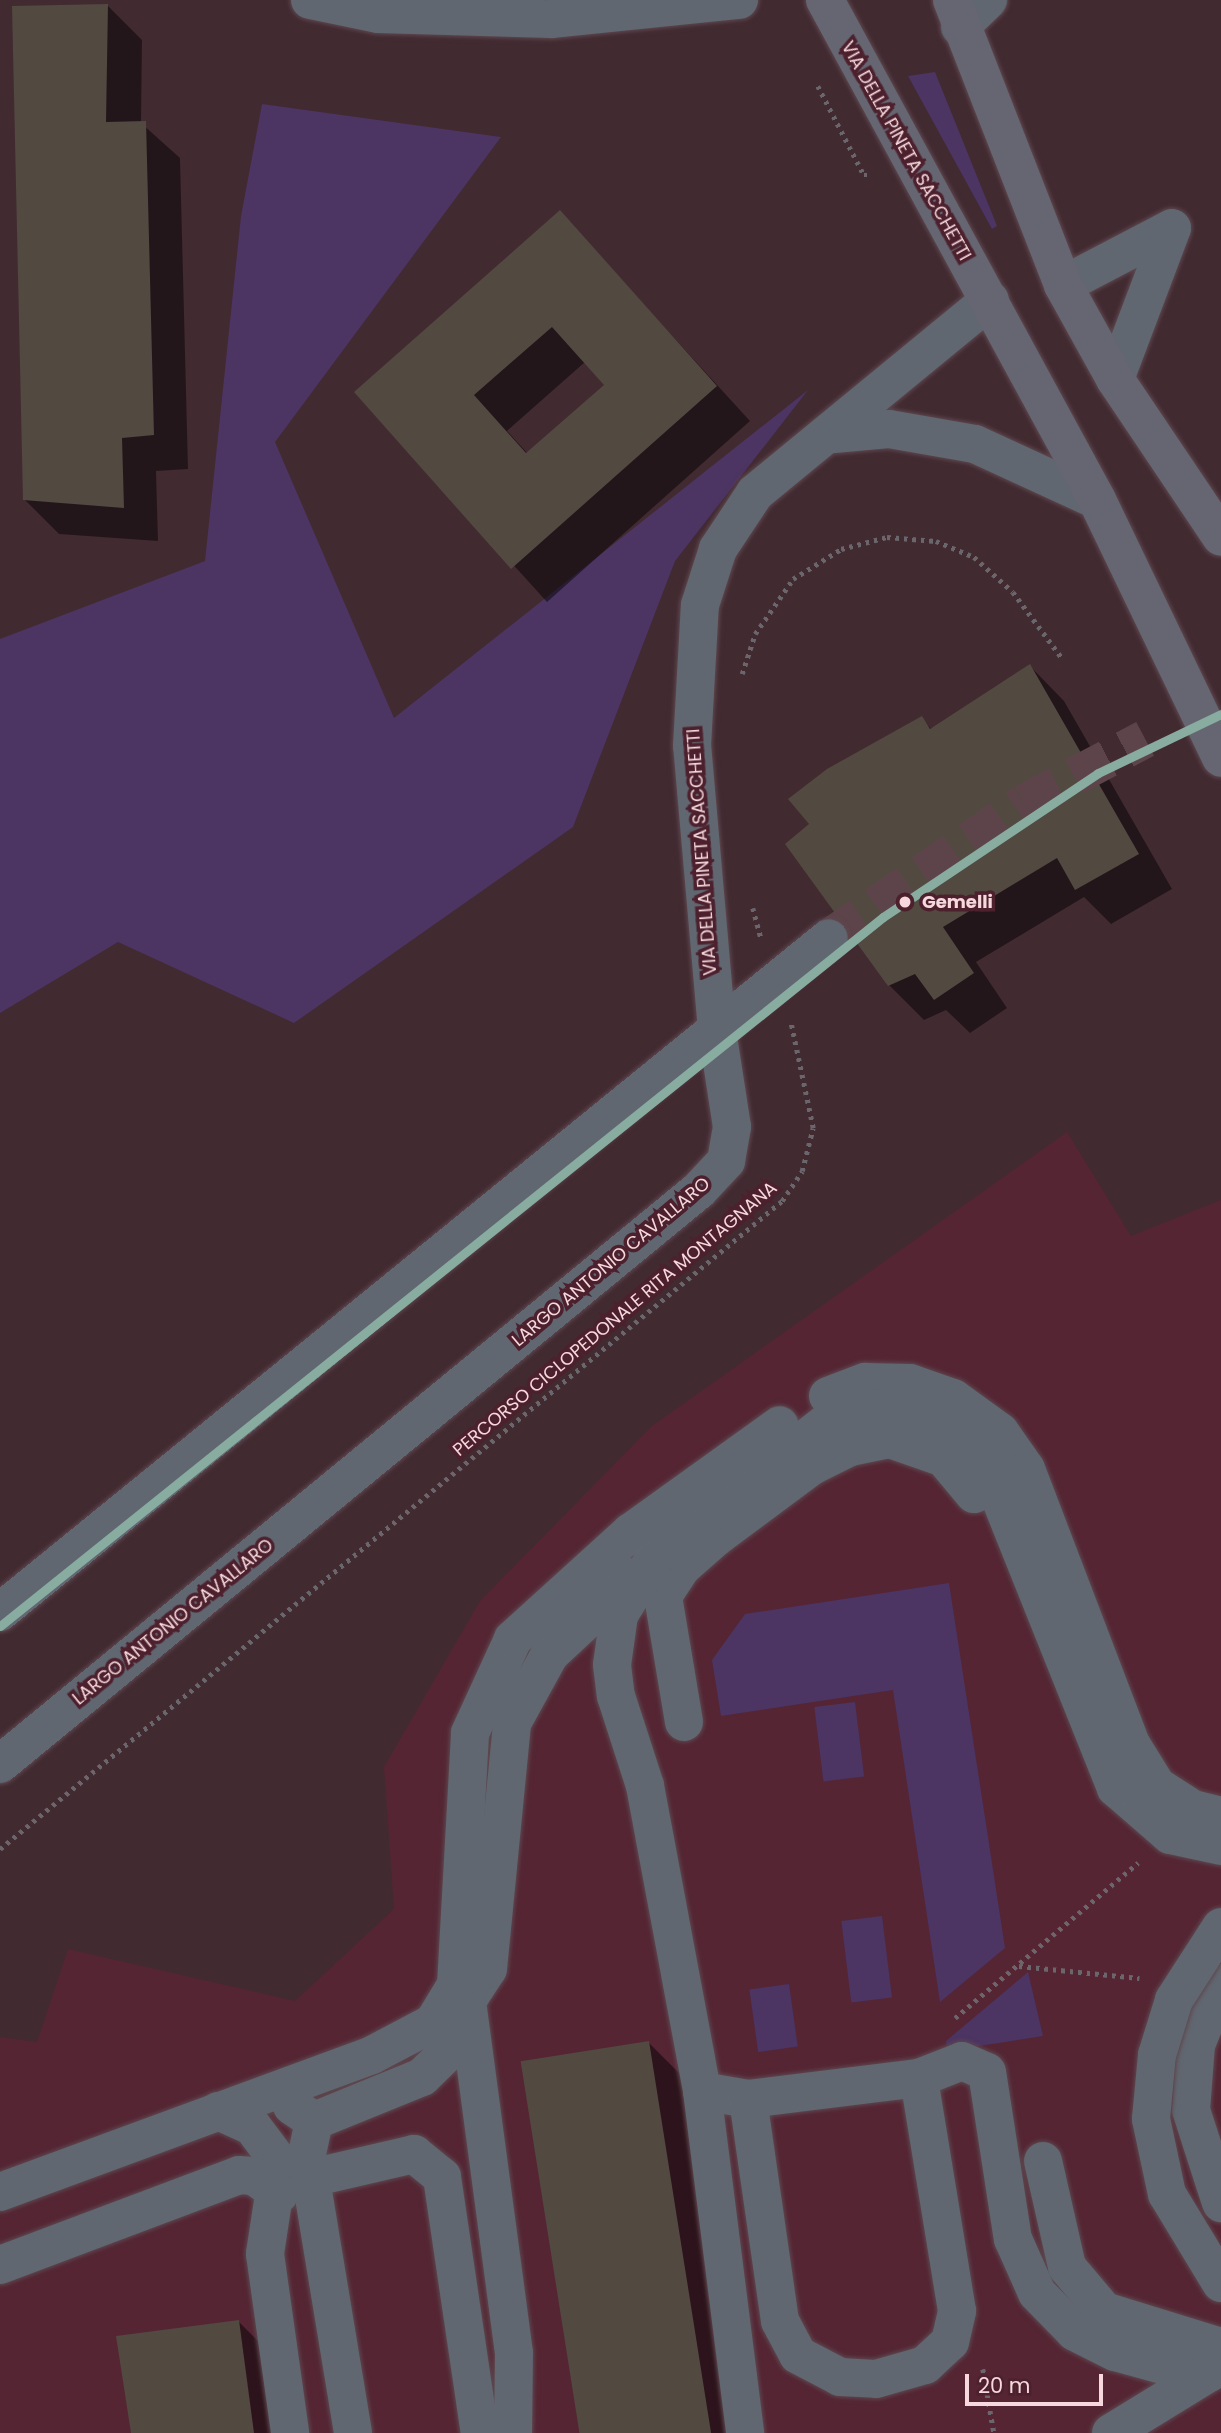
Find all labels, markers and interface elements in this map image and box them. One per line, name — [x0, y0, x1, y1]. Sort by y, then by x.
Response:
street label: VIA DELLA PINETA SACCHETTI — [837, 38, 975, 264]
street label: VIA DELLA PINETA SACCHETTI — [683, 728, 721, 976]
marker: Gemelli — [894, 891, 916, 913]
place label: Gemelli — [922, 891, 993, 913]
street label: LARGO ANTONIO CAVALLARO — [508, 1173, 714, 1351]
street label: PERCORSO CICLOPEDONALE RITA MONTAGNANA — [449, 1177, 781, 1461]
street label: LARGO ANTONIO CAVALLARO — [68, 1534, 278, 1710]
scale bar — [969, 2360, 1107, 2404]
text: 20 m — [978, 2371, 1031, 2400]

